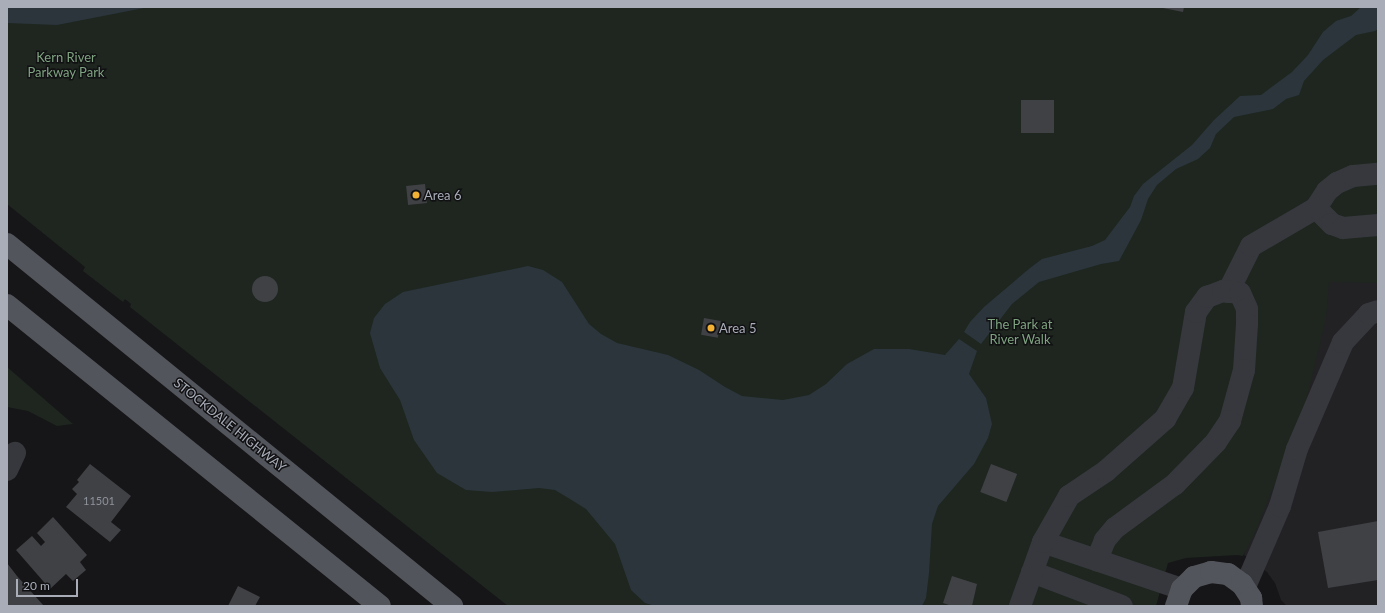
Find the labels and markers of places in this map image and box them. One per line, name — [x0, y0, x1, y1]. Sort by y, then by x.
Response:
place label: Area 6 — [424, 187, 461, 203]
marker: Area 6 — [411, 190, 421, 200]
place label: Area 5 — [719, 320, 756, 336]
marker: Area 5 — [706, 323, 716, 333]

